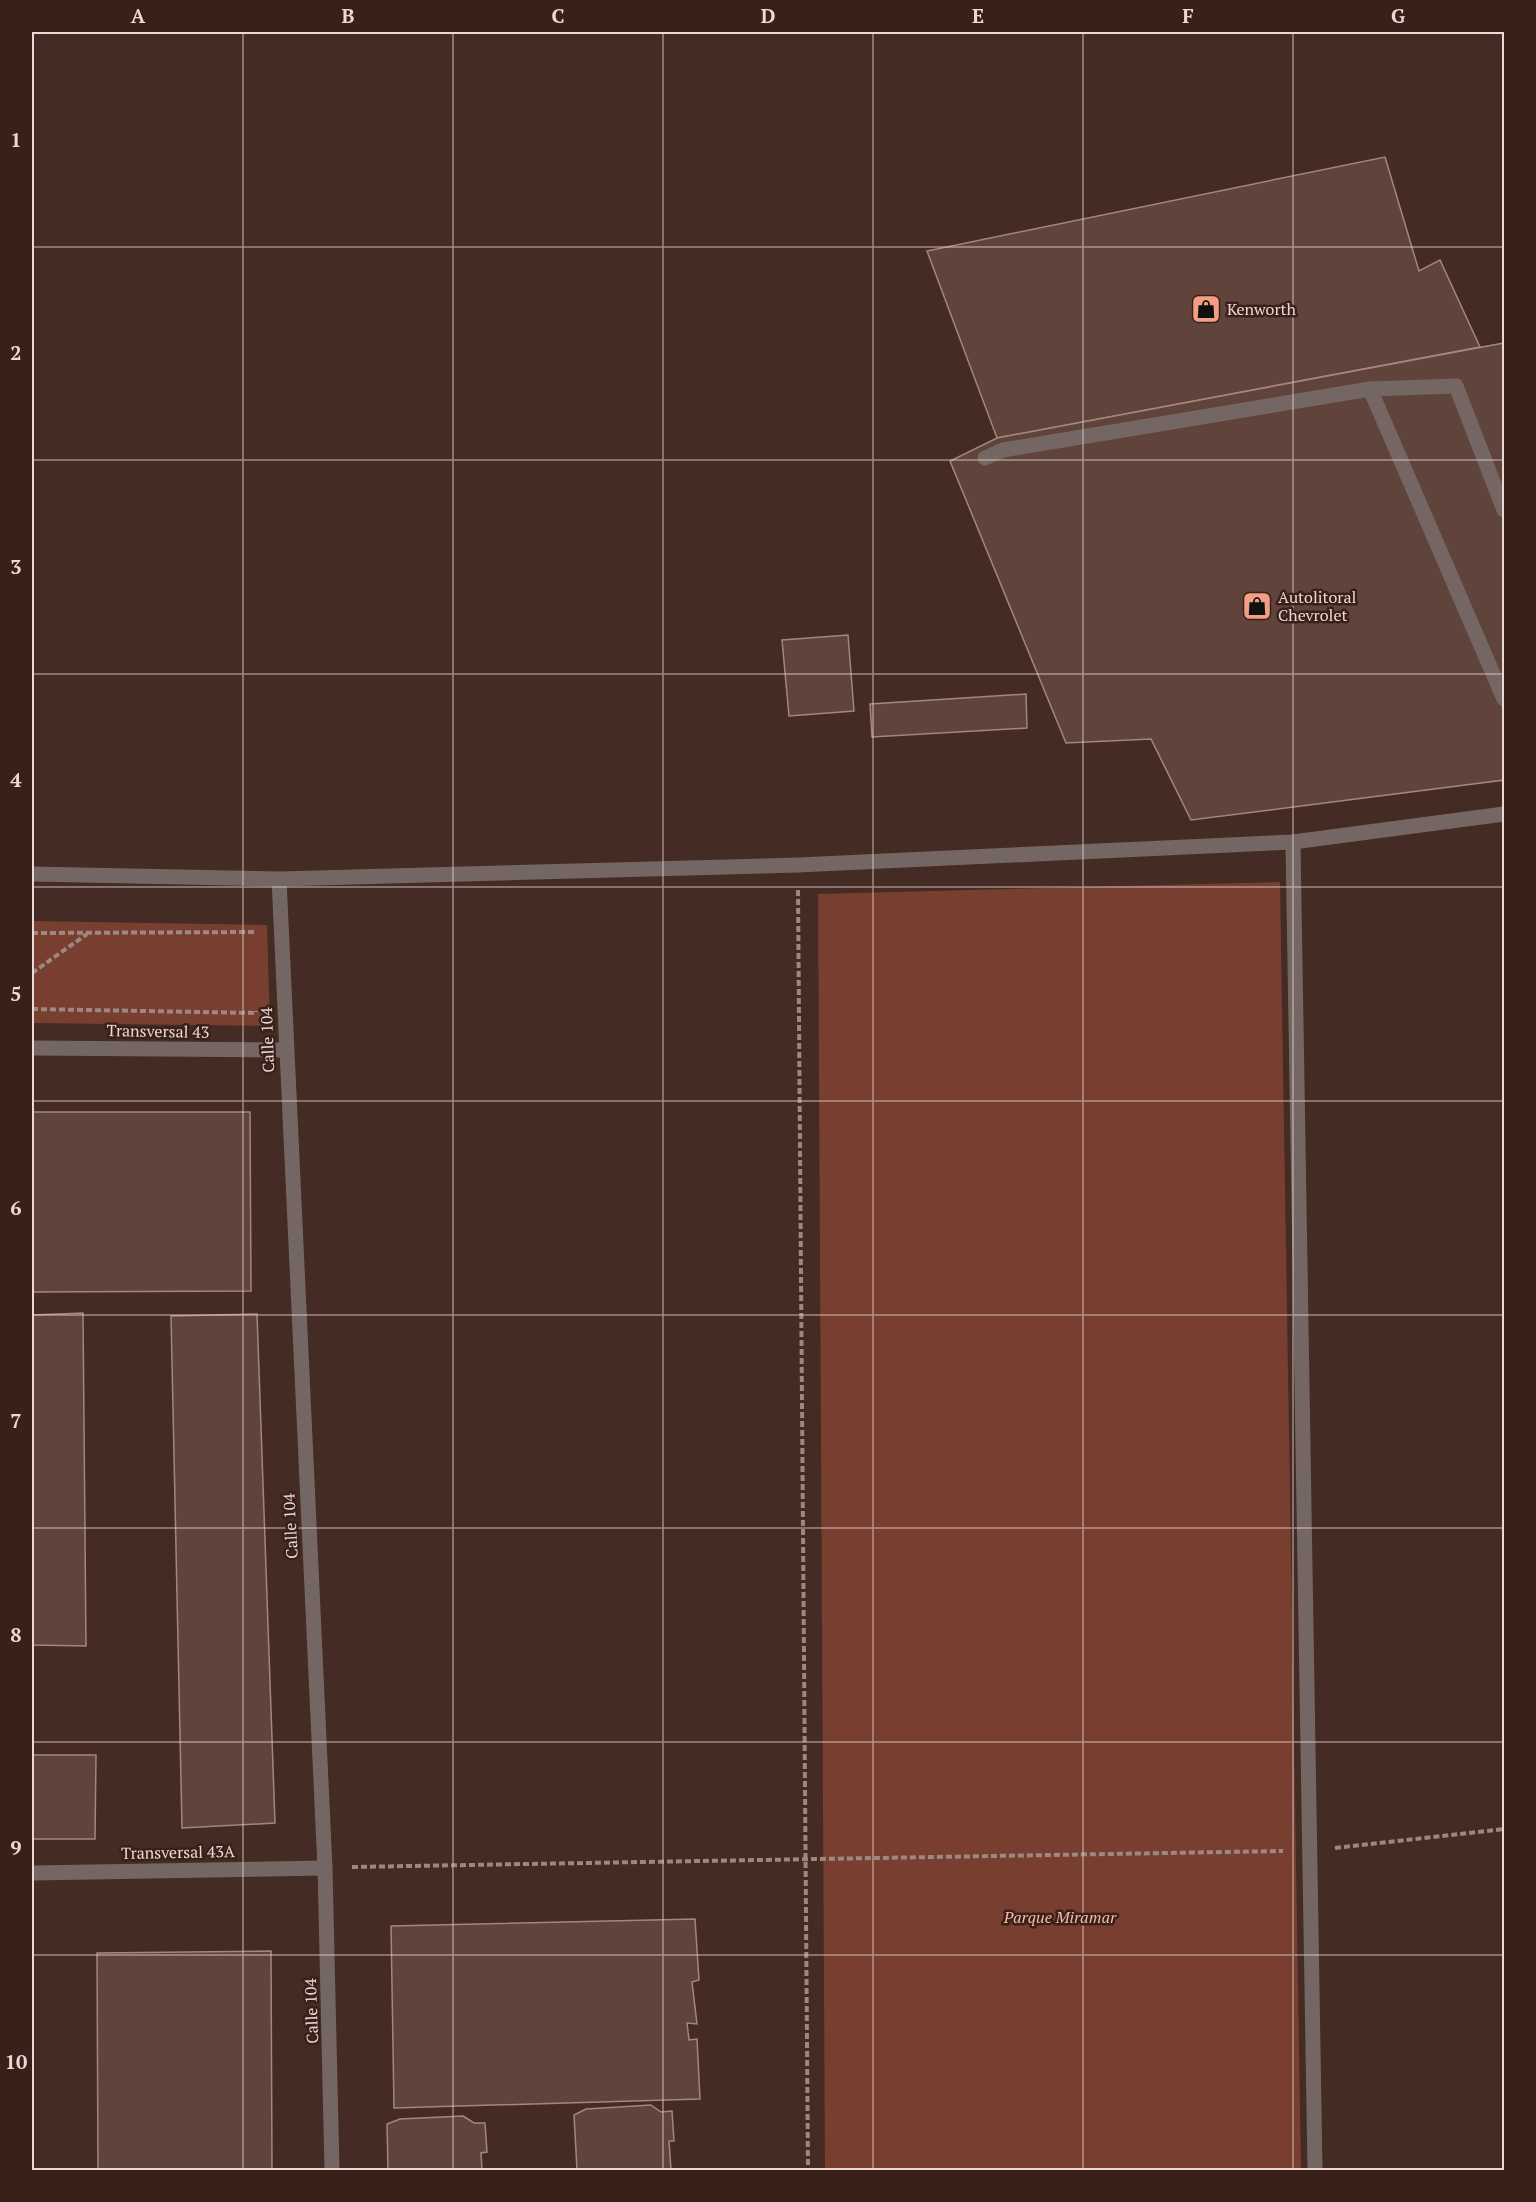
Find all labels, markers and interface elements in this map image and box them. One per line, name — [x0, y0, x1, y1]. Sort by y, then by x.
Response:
text: A — [131, 2, 146, 29]
text: B — [342, 2, 355, 29]
text: C — [551, 2, 565, 29]
text: D — [761, 2, 775, 29]
text: E — [972, 2, 984, 29]
text: F — [1182, 2, 1194, 29]
text: G — [1391, 2, 1405, 29]
text: 1 — [10, 126, 22, 153]
shop icon: Kenworth — [1190, 293, 1222, 325]
place label: Kenworth — [1227, 298, 1297, 320]
text: 2 — [10, 339, 22, 366]
text: 3 — [10, 553, 22, 580]
place label: Autolitoral Chevrolet — [1278, 586, 1357, 626]
shop icon: Autolitoral Chevrolet — [1241, 590, 1273, 622]
text: 4 — [10, 766, 22, 793]
text: 5 — [10, 980, 22, 1007]
street label: Calle 104 — [255, 1006, 279, 1073]
street label: Transversal 43 — [106, 1019, 210, 1043]
text: 6 — [10, 1194, 22, 1221]
text: 7 — [10, 1407, 22, 1434]
street label: Calle 104 — [277, 1492, 303, 1559]
text: 8 — [10, 1621, 22, 1648]
text: 9 — [10, 1834, 22, 1861]
street label: Transversal 43A — [121, 1840, 235, 1864]
park label: Parque Miramar — [1003, 1906, 1117, 1928]
street label: Calle 104 — [299, 1977, 323, 2044]
text: 10 — [5, 2048, 27, 2075]

